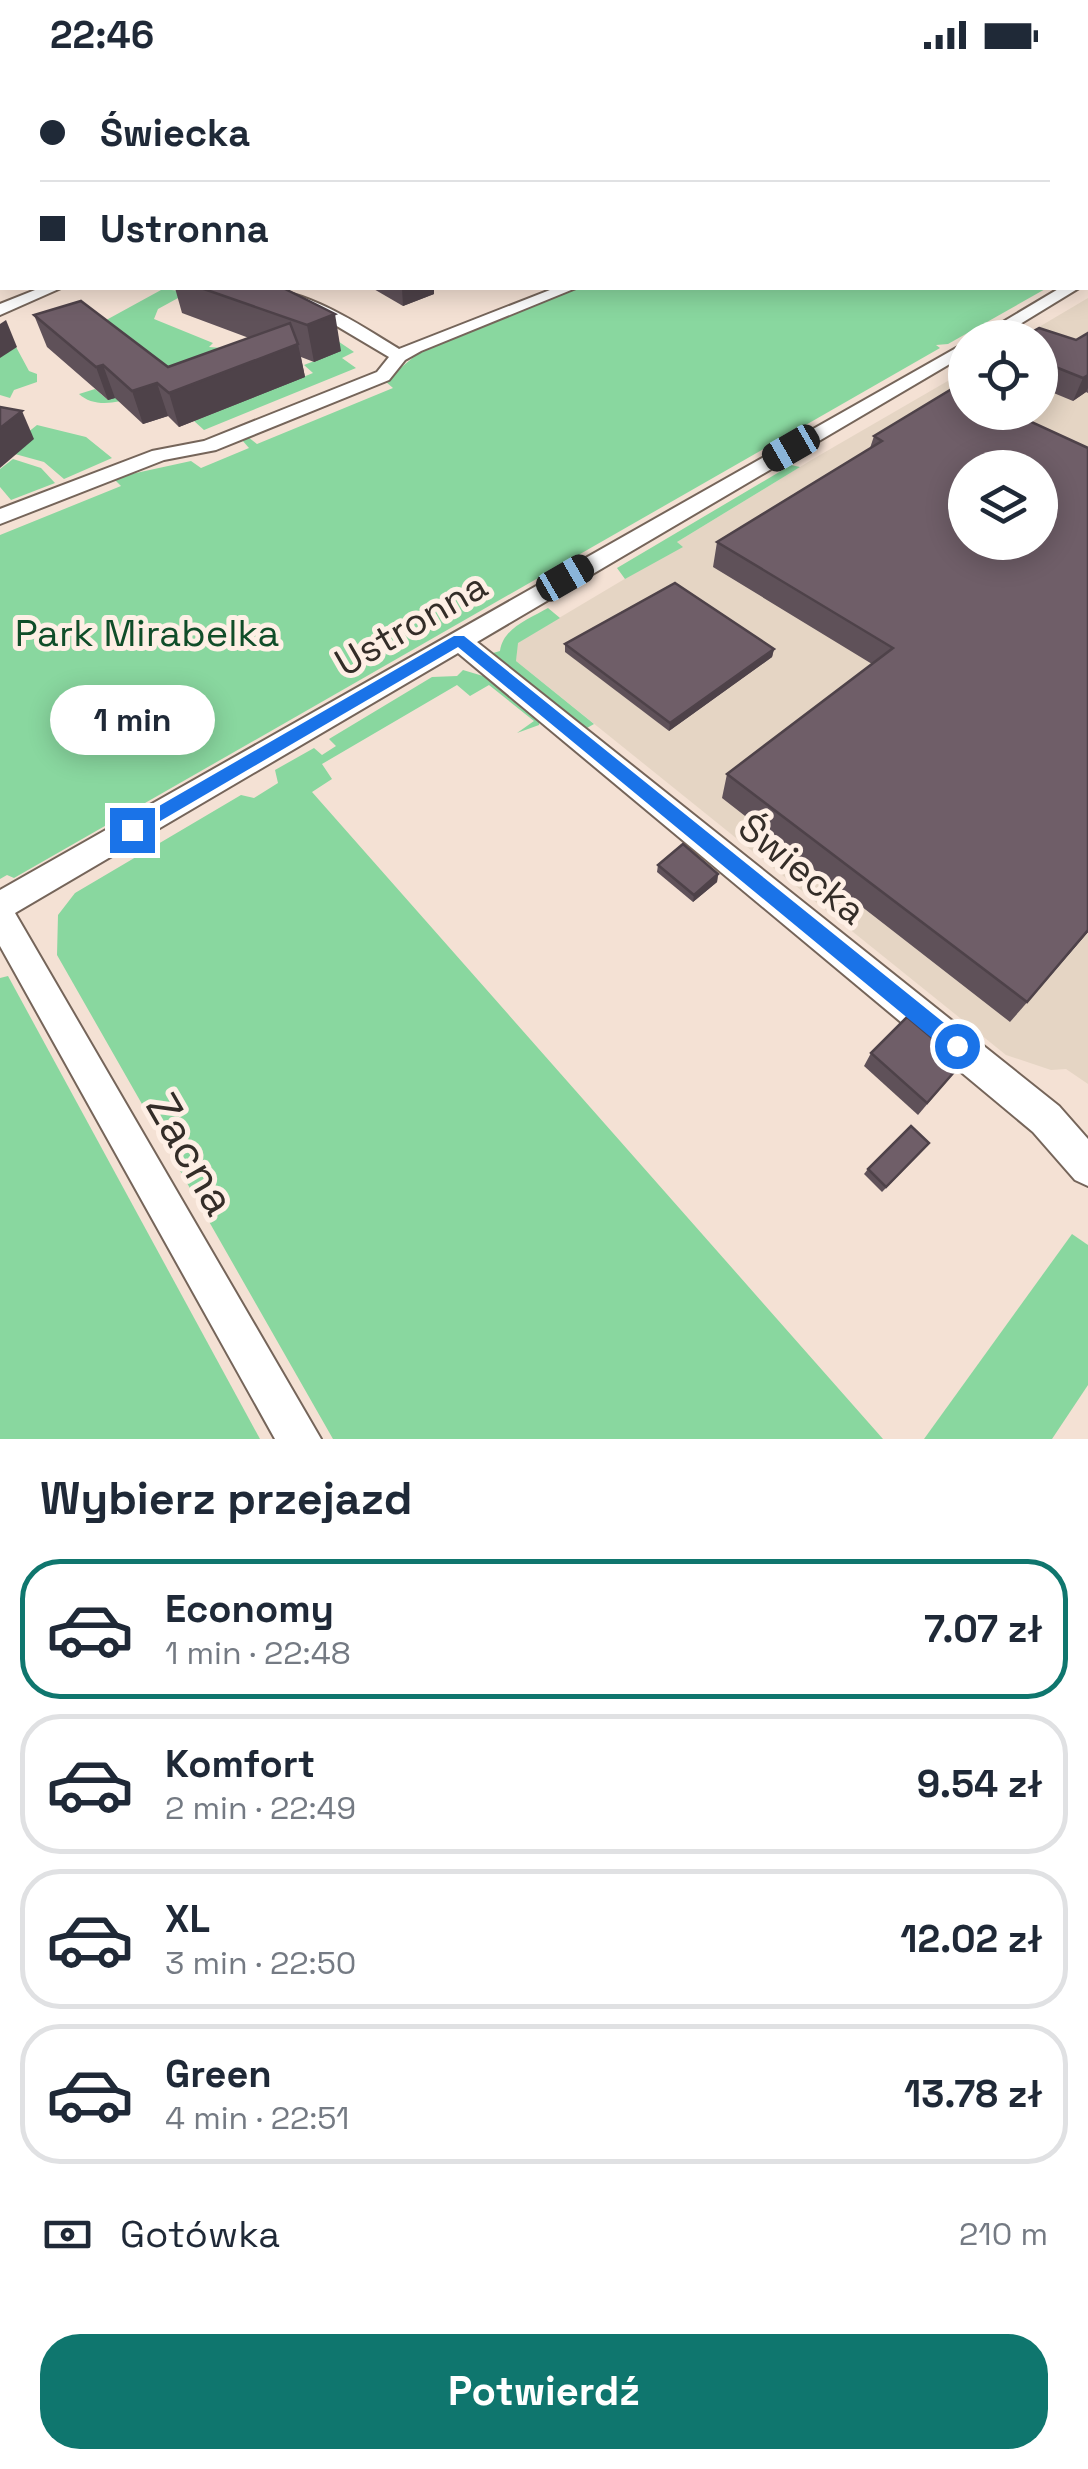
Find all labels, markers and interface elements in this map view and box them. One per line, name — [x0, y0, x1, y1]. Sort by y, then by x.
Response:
text: 22:46 — [50, 11, 154, 59]
text: Świecka — [100, 109, 250, 157]
text: Ustronna — [100, 205, 269, 253]
map controls — [948, 320, 1058, 560]
button: locate — [948, 320, 1058, 430]
car — [758, 420, 824, 476]
button: layers — [948, 450, 1058, 560]
car — [532, 550, 598, 606]
street label: Ustronna — [326, 561, 496, 687]
park label: Park Mirabelka — [15, 609, 279, 657]
callout: 1 min — [49, 685, 214, 755]
text: 1 min — [93, 700, 172, 740]
street label: Świecka — [729, 803, 875, 935]
route end — [110, 808, 155, 853]
route start — [935, 1024, 980, 1069]
street label: Zacna — [133, 1083, 249, 1225]
text: Wybierz przejazd — [40, 1470, 413, 1527]
icon: car — [45, 1584, 135, 1674]
text: Economy — [165, 1585, 334, 1633]
text: 7.07 zł — [924, 1605, 1043, 1653]
text: 1 min · 22:48 — [165, 1633, 351, 1673]
icon: car — [45, 1739, 135, 1829]
text: Komfort — [165, 1740, 315, 1788]
text: 9.54 zł — [917, 1760, 1043, 1808]
text: 2 min · 22:49 — [165, 1788, 356, 1828]
icon: car — [45, 1894, 135, 1984]
text: XL — [165, 1895, 210, 1943]
text: 12.02 zł — [900, 1915, 1043, 1963]
text: 3 min · 22:50 — [165, 1943, 356, 1983]
icon: car — [45, 2049, 135, 2139]
text: Green — [165, 2050, 272, 2098]
text: 13.78 zł — [904, 2070, 1043, 2118]
text: 4 min · 22:51 — [165, 2098, 349, 2138]
icon: cash — [40, 2207, 95, 2262]
text: Gotówka — [120, 2210, 280, 2258]
text: 210 m — [959, 2214, 1048, 2254]
button: Potwierdź — [40, 2334, 1048, 2449]

